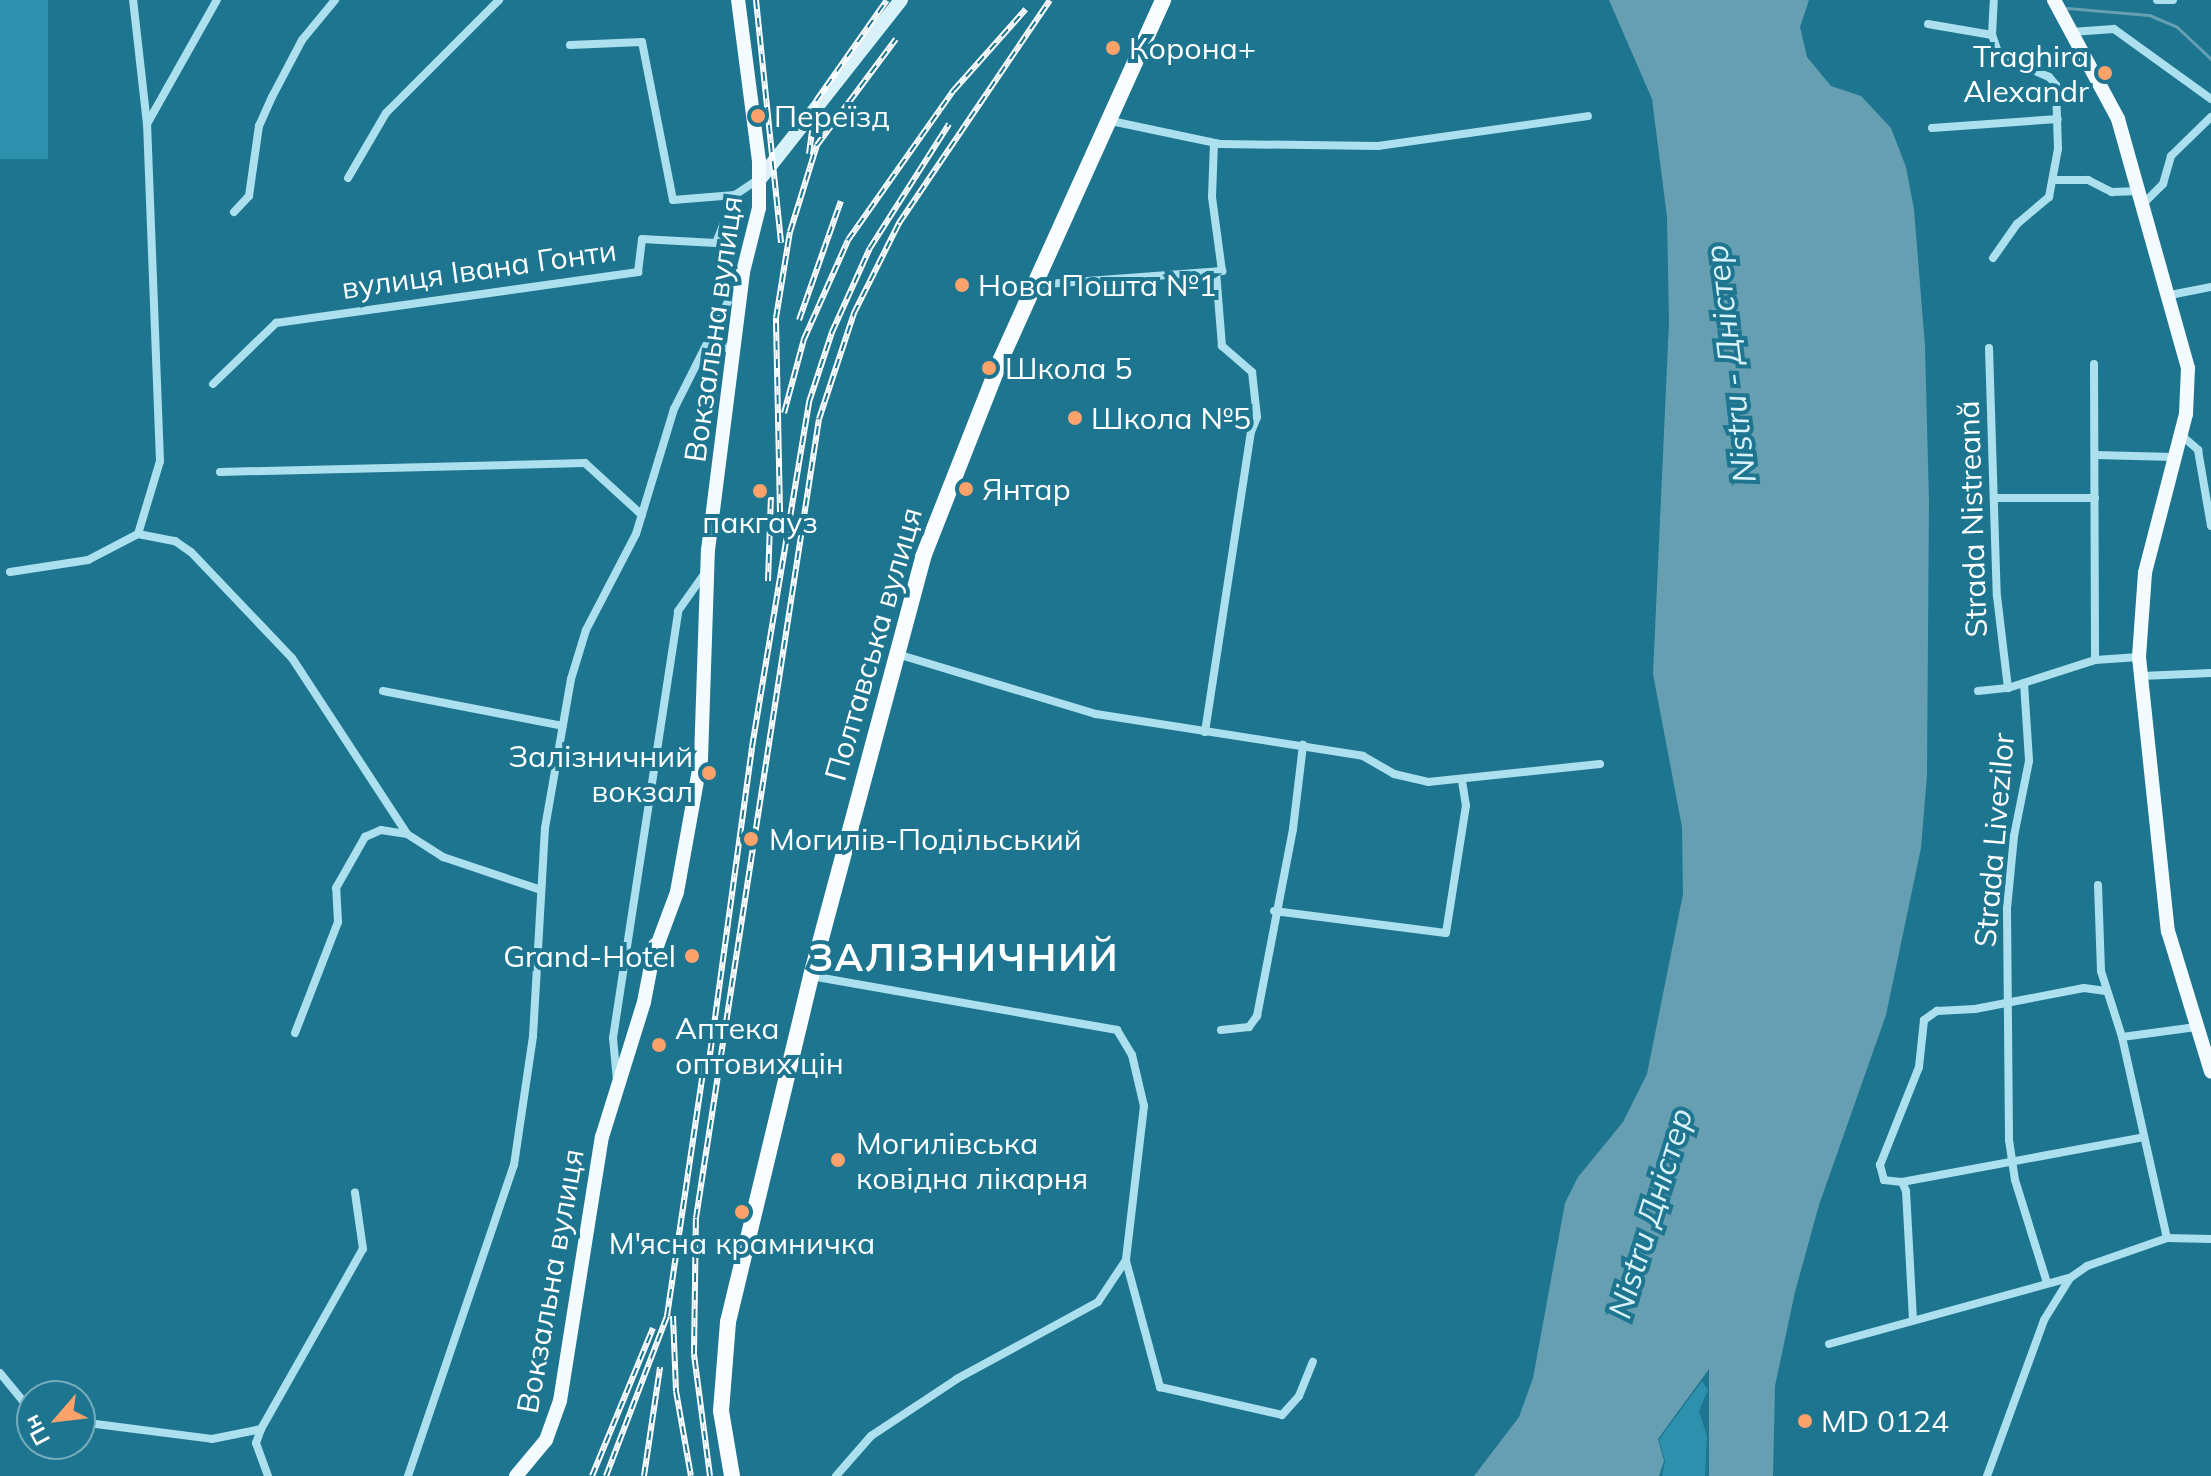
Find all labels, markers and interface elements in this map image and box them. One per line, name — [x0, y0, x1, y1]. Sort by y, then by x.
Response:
place label: Корона+ — [1129, 30, 1256, 66]
place label: Traghira Alexandr — [1963, 38, 2089, 108]
marker: Корона+ — [1104, 39, 1122, 57]
marker: Traghira Alexandr — [2096, 64, 2114, 82]
place label: Переїзд — [774, 98, 890, 134]
marker: Переїзд — [749, 107, 767, 125]
street label: Вокзальна вулиця — [677, 194, 749, 464]
street label: вулиця Івана Гонти — [339, 232, 619, 306]
water label: Nistru - Дністер — [1696, 243, 1764, 485]
place label: Нова Пошта №1 — [978, 267, 1217, 303]
marker: Нова Пошта №1 — [953, 276, 971, 294]
place label: Школа 5 — [1005, 350, 1132, 386]
marker: Школа 5 — [980, 359, 998, 377]
place label: Школа №5 — [1091, 400, 1251, 436]
street label: Strada Nistreană — [1950, 400, 1994, 638]
marker: Школа №5 — [1066, 409, 1084, 427]
place label: Янтар — [982, 471, 1071, 507]
marker: Янтар — [957, 480, 975, 498]
marker: пакгауз — [751, 482, 769, 500]
street label: Полтавська вулиця — [817, 503, 929, 785]
place label: пакгауз — [702, 504, 818, 540]
street label: Strada Livezilor — [1967, 731, 2021, 949]
place label: Залізничний вокзал — [509, 738, 693, 808]
marker: Залізничний вокзал — [700, 764, 718, 782]
place label: Могилів-Подільський — [769, 821, 1082, 857]
marker: Могилів-Подільський — [740, 828, 762, 850]
district label: ЗАЛІЗНИЧНИЙ — [808, 935, 1120, 981]
place label: Grand-Hotel — [503, 938, 676, 974]
marker: Grand-Hotel — [683, 947, 701, 965]
place label: Аптека оптових цін — [675, 1010, 844, 1080]
marker: Аптека оптових цін — [650, 1036, 668, 1054]
water label: Nistru Дністер — [1600, 1103, 1700, 1323]
place label: Могилівська ковідна лікарня — [856, 1125, 1088, 1196]
street label: Вокзальна вулиця — [509, 1146, 591, 1416]
marker: Могилівська ковідна лікарня — [827, 1149, 849, 1171]
marker: М'ясна крамничка — [733, 1203, 751, 1221]
place label: М'ясна крамничка — [609, 1225, 875, 1261]
north arrow — [16, 1380, 96, 1460]
place label: MD 0124 — [1821, 1403, 1949, 1439]
text: Пн — [17, 1410, 56, 1450]
marker: MD 0124 — [1796, 1412, 1814, 1430]

